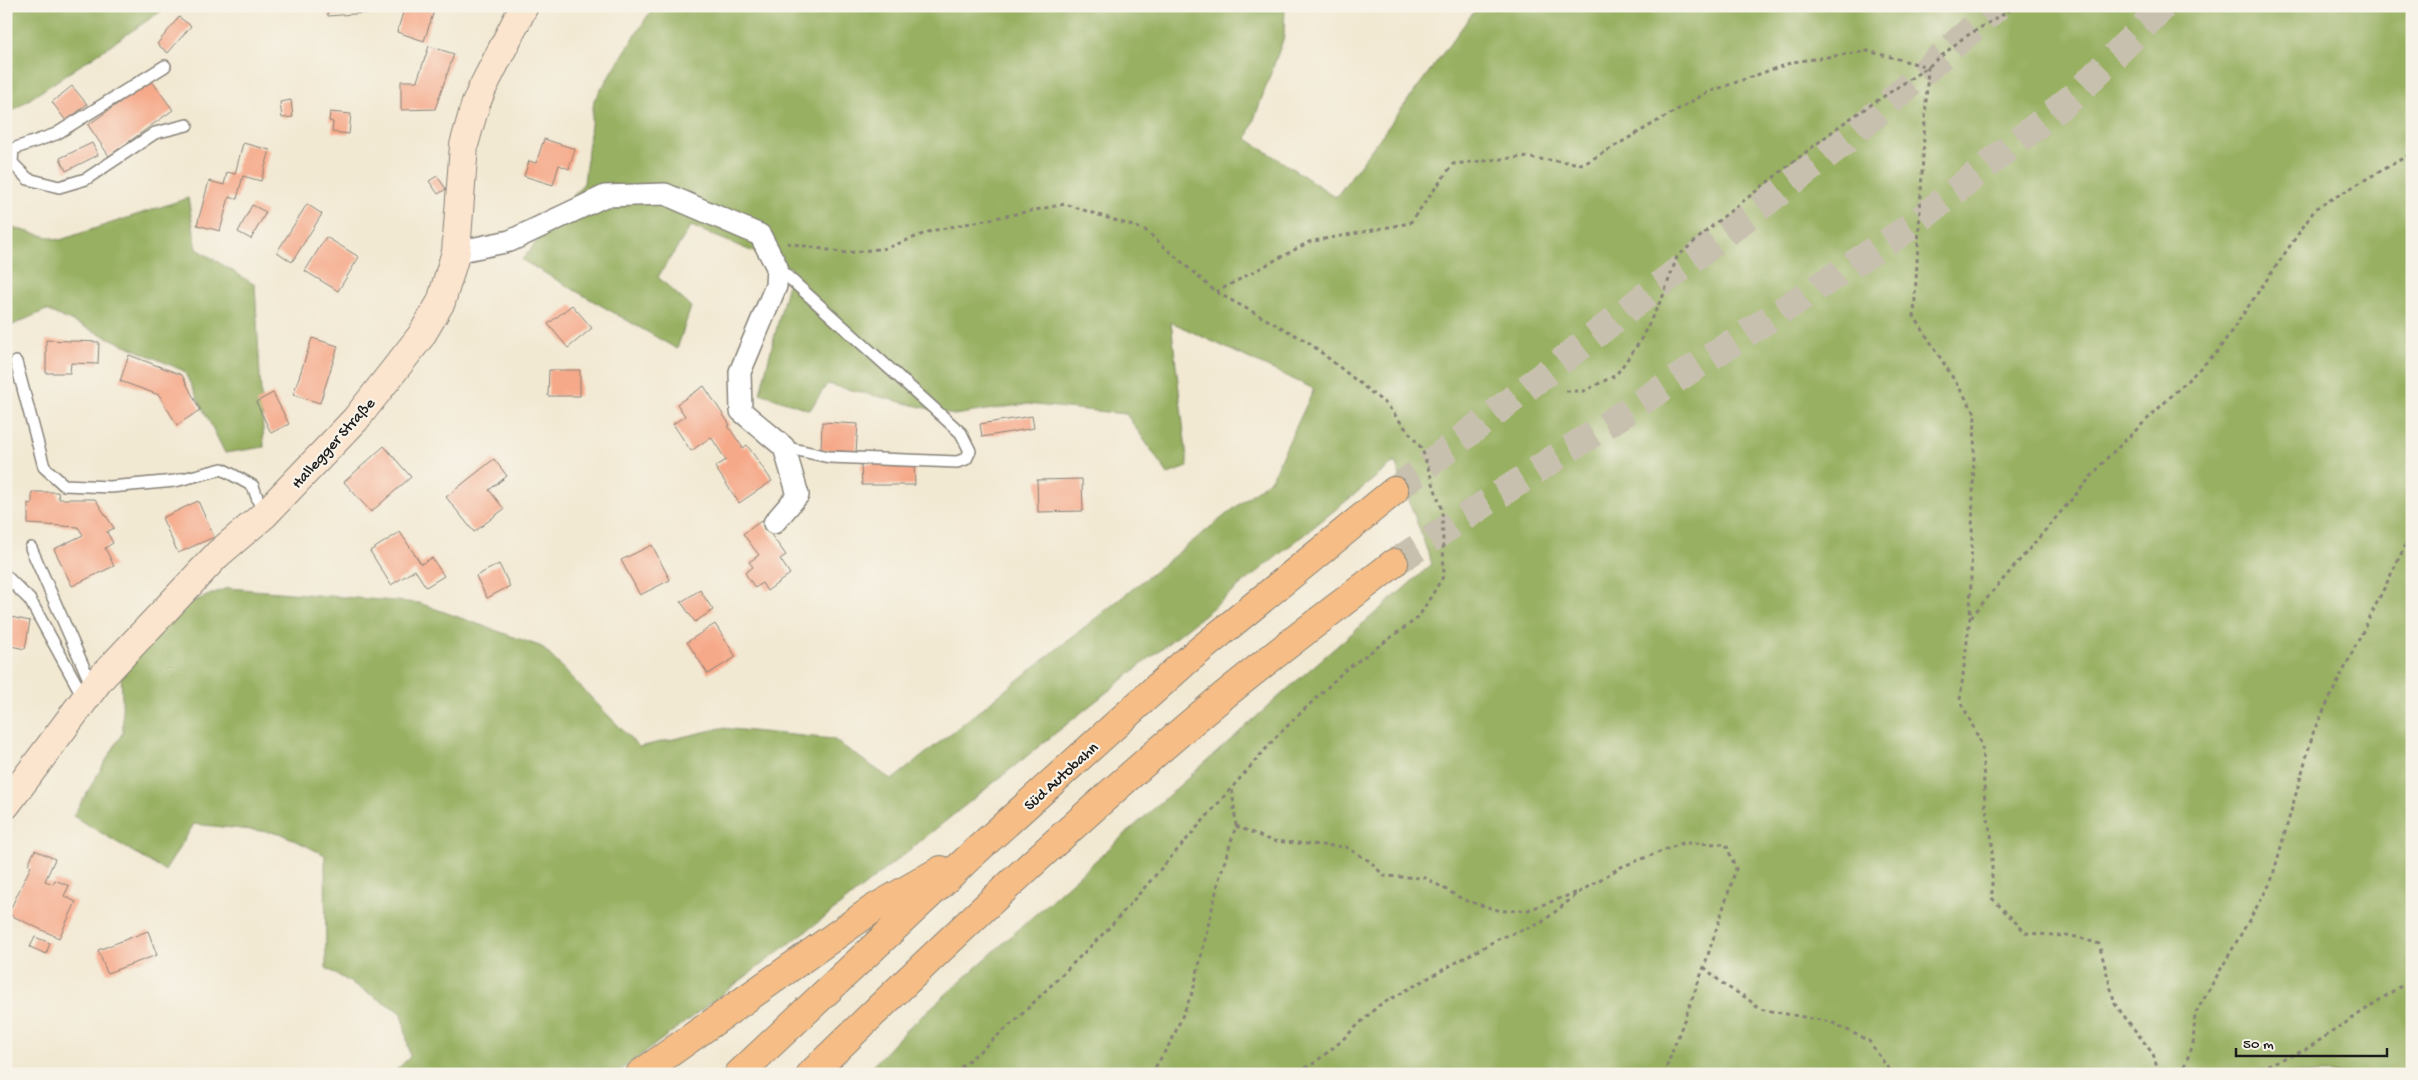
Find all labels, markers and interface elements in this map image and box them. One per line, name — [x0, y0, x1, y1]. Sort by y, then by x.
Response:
street label: Hallegger Straße — [289, 394, 381, 494]
street label: Süd Autobahn — [1021, 739, 1104, 816]
scale bar — [2236, 1025, 2387, 1057]
text: 50 m — [2243, 1036, 2274, 1054]

